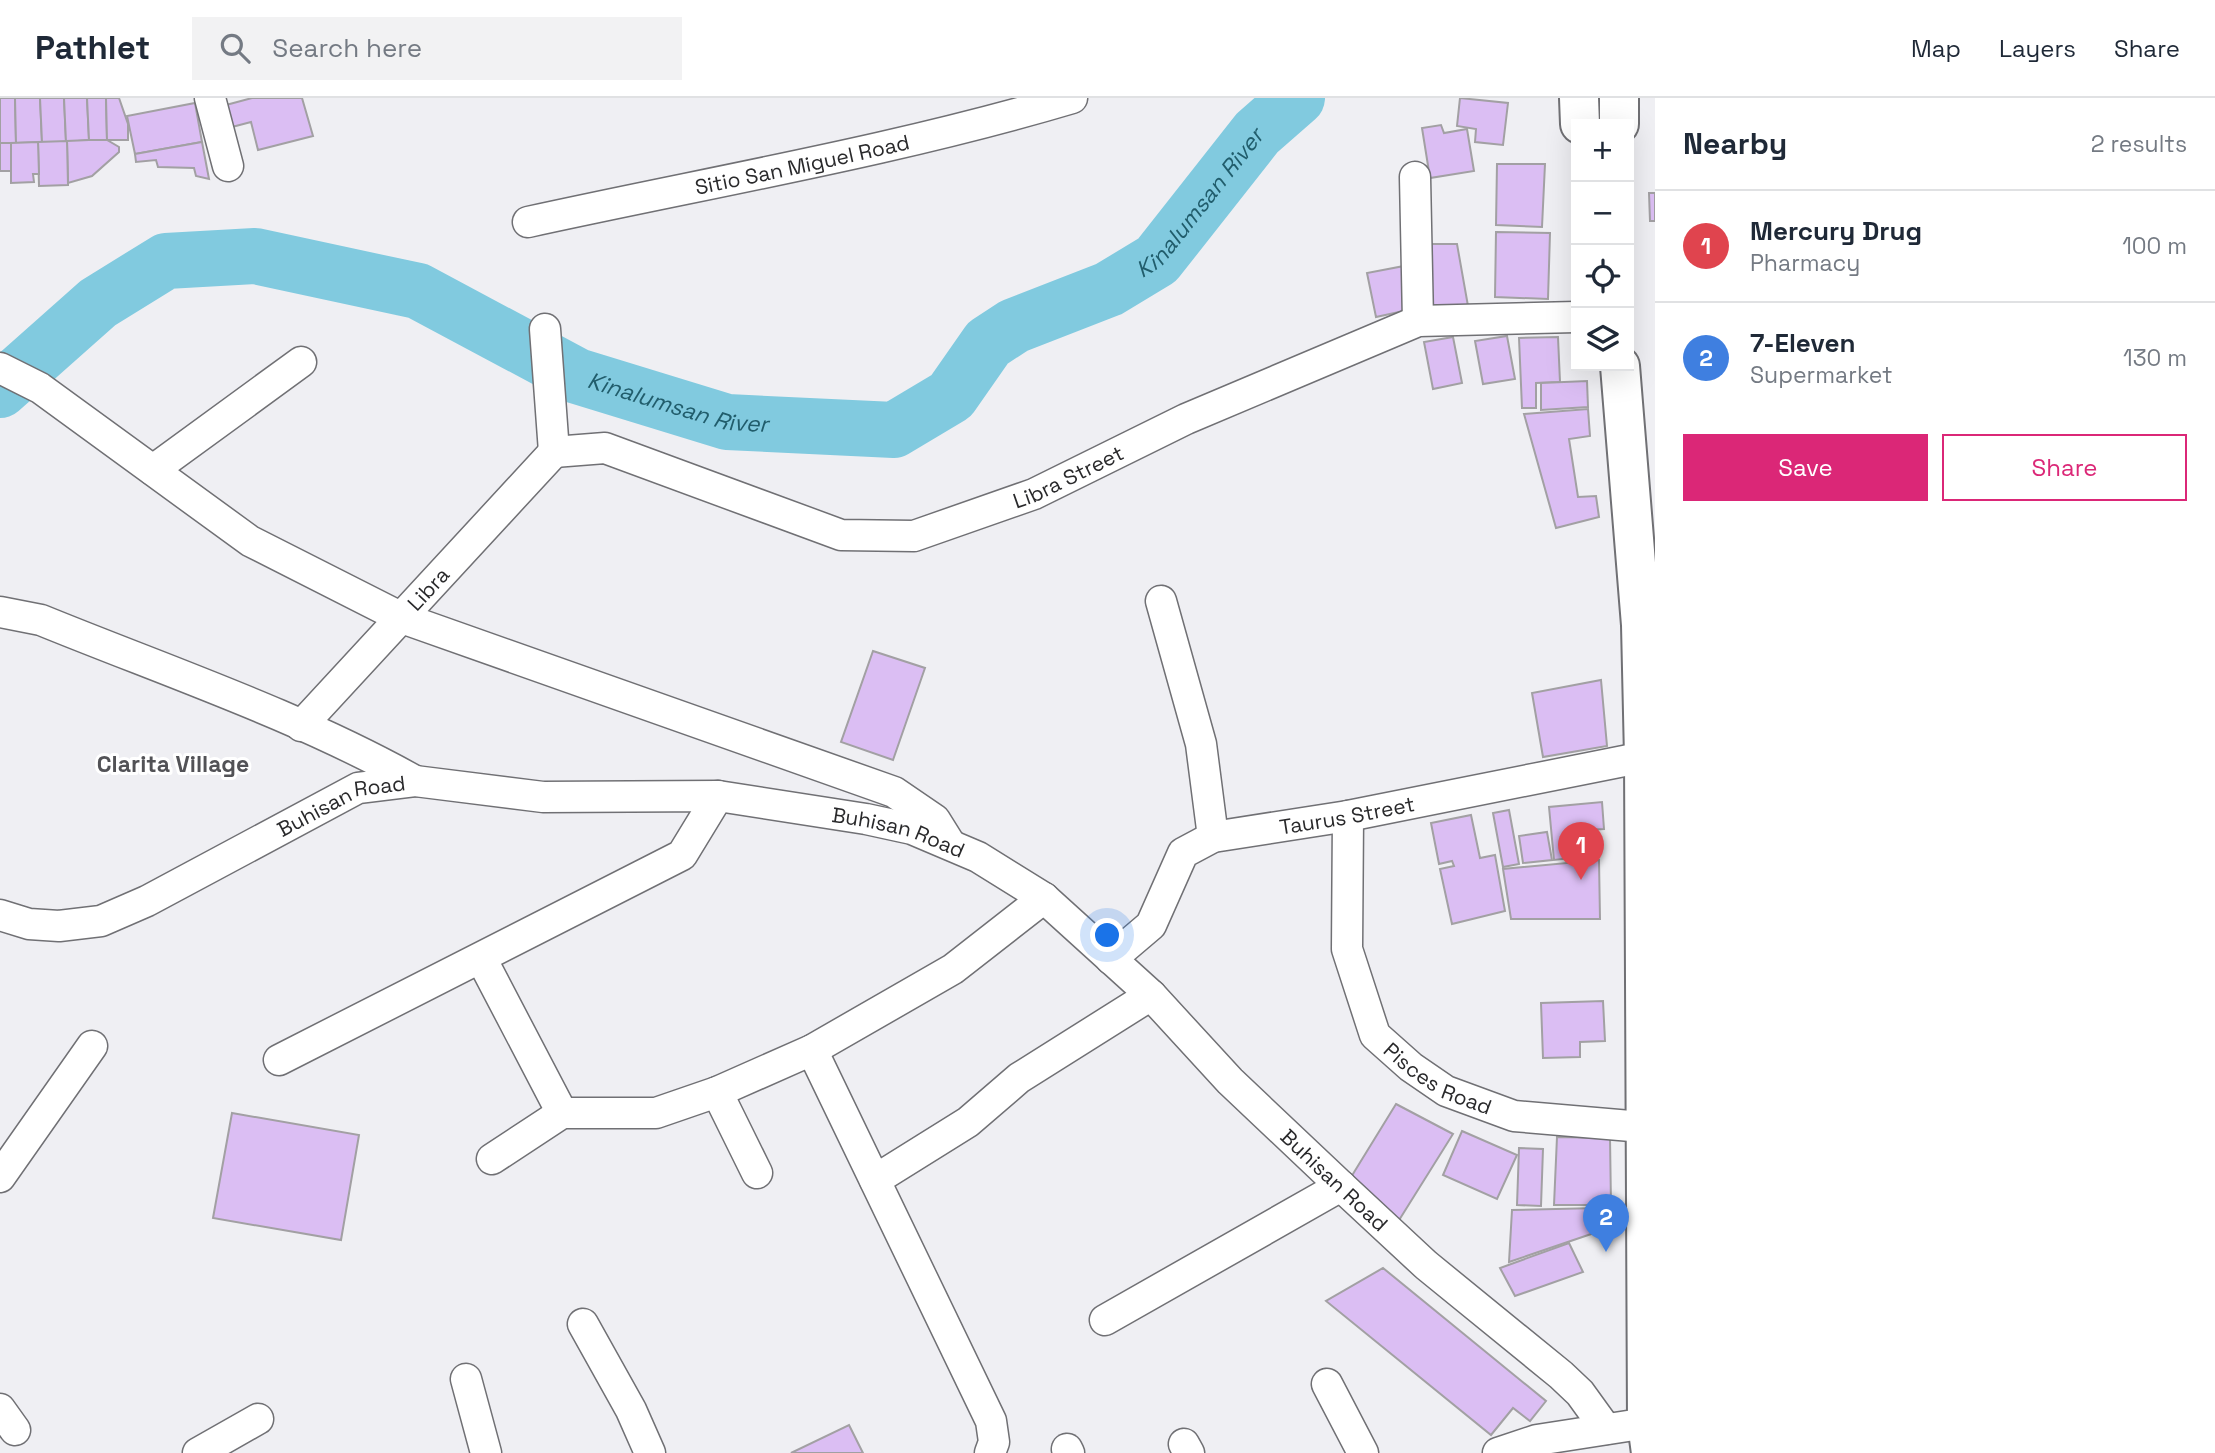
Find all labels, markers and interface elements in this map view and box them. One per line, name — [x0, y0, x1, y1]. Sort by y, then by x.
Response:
search box — [192, 17, 682, 80]
text: Pathlet — [35, 27, 150, 69]
icon: search — [216, 29, 254, 67]
text: Search here — [272, 31, 422, 65]
text: Map — [1911, 33, 1961, 64]
text: Layers — [1999, 33, 2076, 64]
text: Share — [2114, 33, 2180, 64]
map controls — [1571, 119, 1634, 371]
button: + — [1571, 119, 1634, 182]
water label: Kinalumsan River — [1130, 120, 1272, 284]
text: Nearby — [1683, 124, 1787, 163]
street label: Sitio San Miguel Road — [692, 128, 912, 200]
text: 2 results — [2091, 129, 2187, 159]
button: − — [1571, 182, 1634, 245]
text: Mercury Drug — [1750, 214, 1922, 248]
text: 1 — [1701, 231, 1711, 261]
text: 100 m — [2122, 231, 2187, 261]
button: locate — [1571, 245, 1634, 308]
text: Pharmacy — [1750, 248, 1860, 278]
button: layers — [1571, 308, 1634, 371]
text: 7-Eleven — [1750, 326, 1855, 360]
text: 2 — [1699, 343, 1713, 373]
text: 130 m — [2123, 343, 2187, 373]
text: Supermarket — [1750, 360, 1892, 390]
water label: Kinalumsan River — [584, 365, 771, 439]
button: Save — [1683, 434, 1928, 501]
button: Share — [1942, 434, 2187, 501]
street label: Libra Street — [1009, 439, 1128, 514]
street label: Libra — [401, 561, 455, 616]
district label: Clarita Village — [97, 749, 249, 779]
street label: Buhisan Road — [272, 769, 407, 842]
street label: Taurus Street — [1277, 790, 1417, 840]
street label: Buhisan Road — [830, 800, 969, 863]
pin: 1 — [1558, 822, 1604, 880]
your location — [1090, 918, 1124, 952]
street label: Pisces Road — [1378, 1036, 1496, 1120]
street label: Buhisan Road — [1275, 1123, 1394, 1237]
pin: 2 — [1583, 1194, 1629, 1252]

